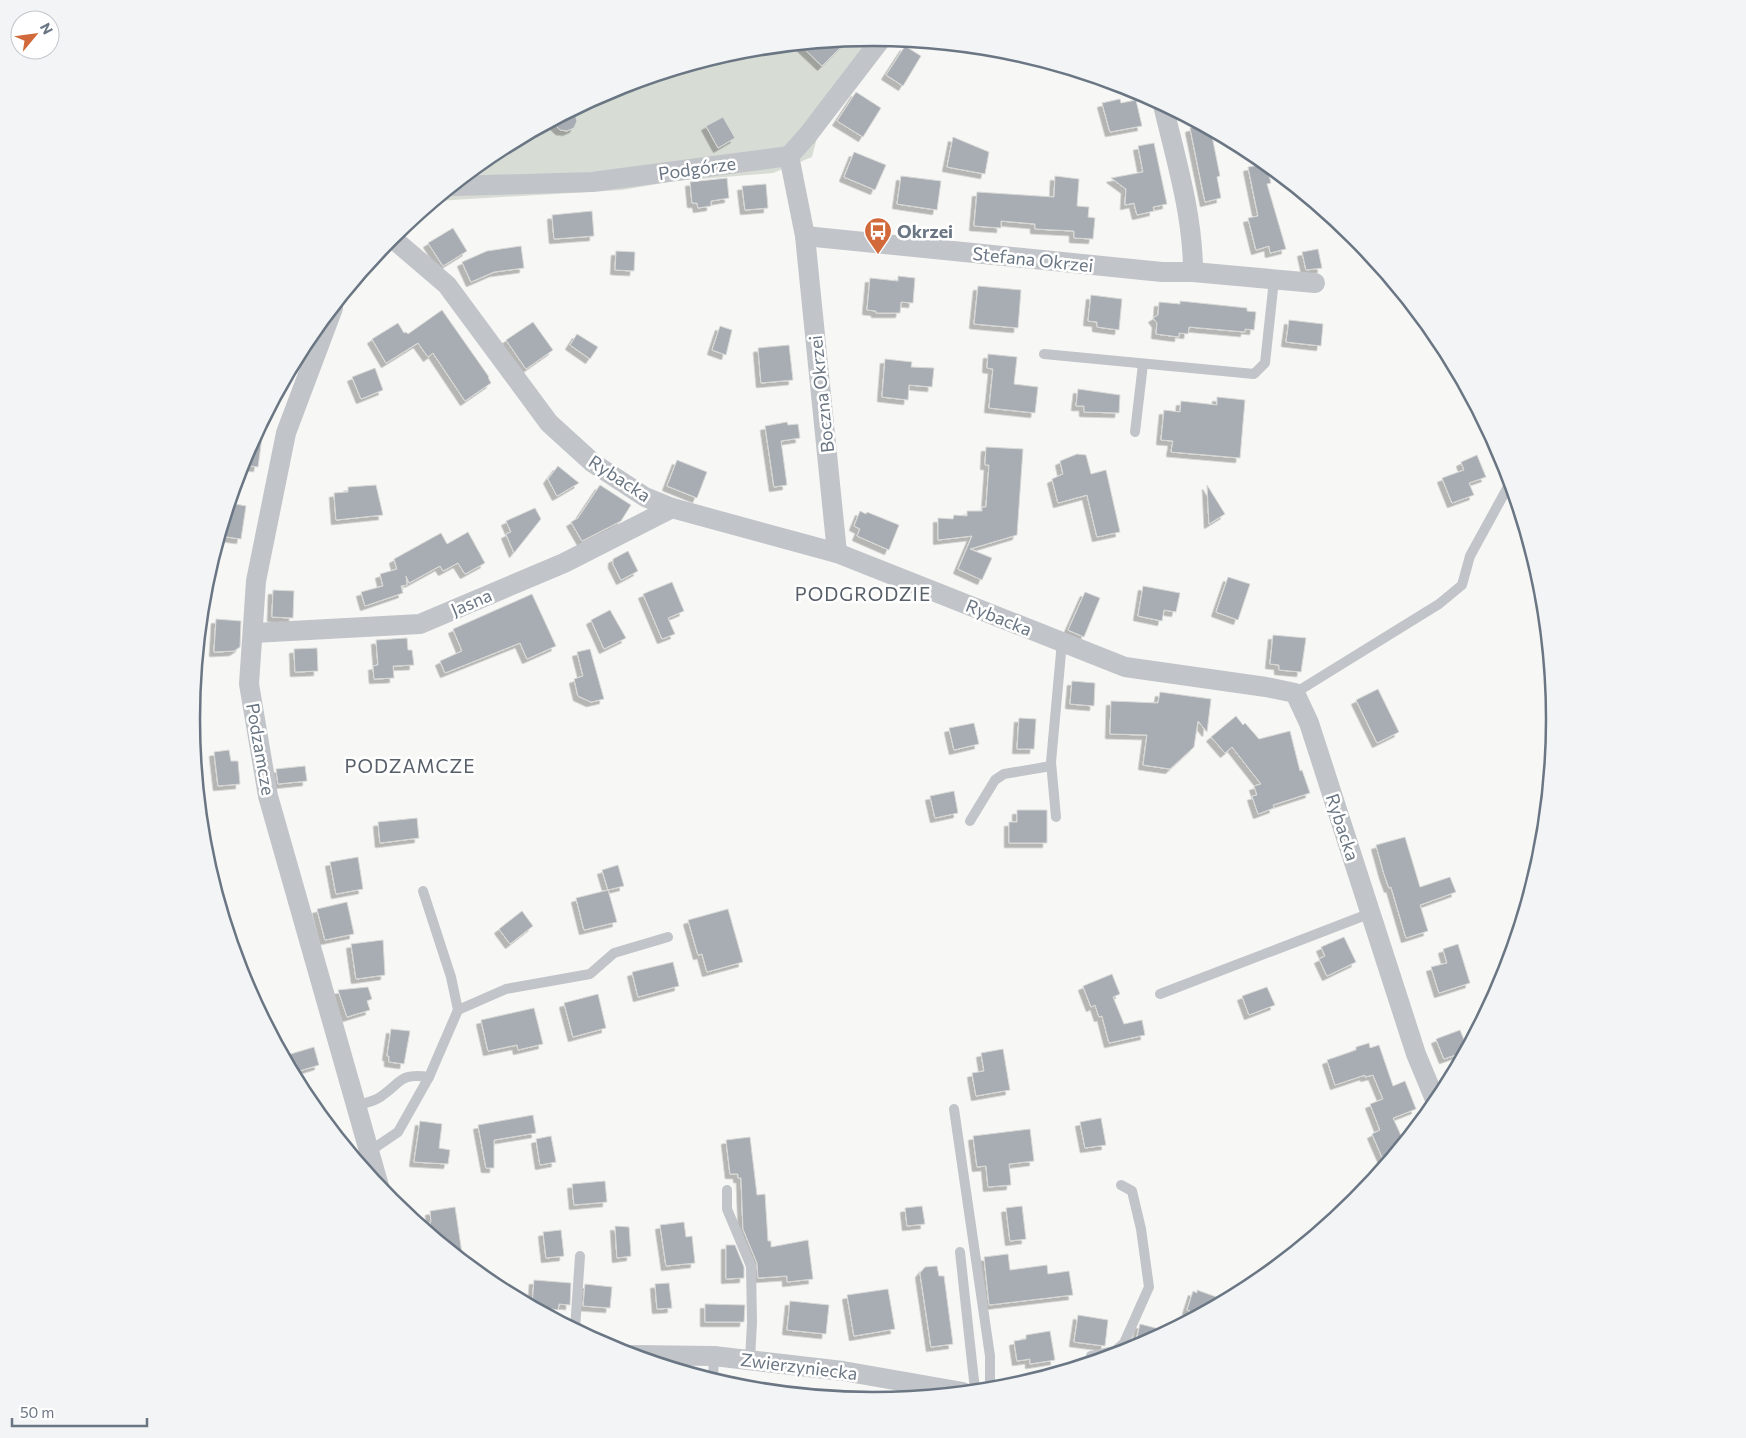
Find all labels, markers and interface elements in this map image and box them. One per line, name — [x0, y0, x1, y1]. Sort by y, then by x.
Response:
north arrow — [10, 10, 60, 60]
text: N — [37, 20, 57, 37]
street label: Podgórze — [657, 152, 737, 184]
bus stop icon: Okrzei — [863, 216, 893, 255]
place label: Okrzei — [897, 220, 953, 242]
street label: Stefana Okrzei — [972, 242, 1094, 276]
street label: Boczna Okrzei — [804, 334, 838, 454]
street label: Rybacka — [585, 450, 655, 506]
district label: PODGRODZIE — [795, 582, 931, 605]
street label: Jasna — [447, 584, 495, 620]
street label: Rybacka — [963, 594, 1035, 640]
street label: Podzamcze — [242, 701, 280, 797]
district label: PODZAMCZE — [345, 754, 475, 777]
street label: Rybacka — [1322, 791, 1364, 863]
street label: Zwierzyniecka — [739, 1348, 859, 1384]
scale bar — [12, 1396, 148, 1428]
text: 50 m — [20, 1403, 54, 1421]

